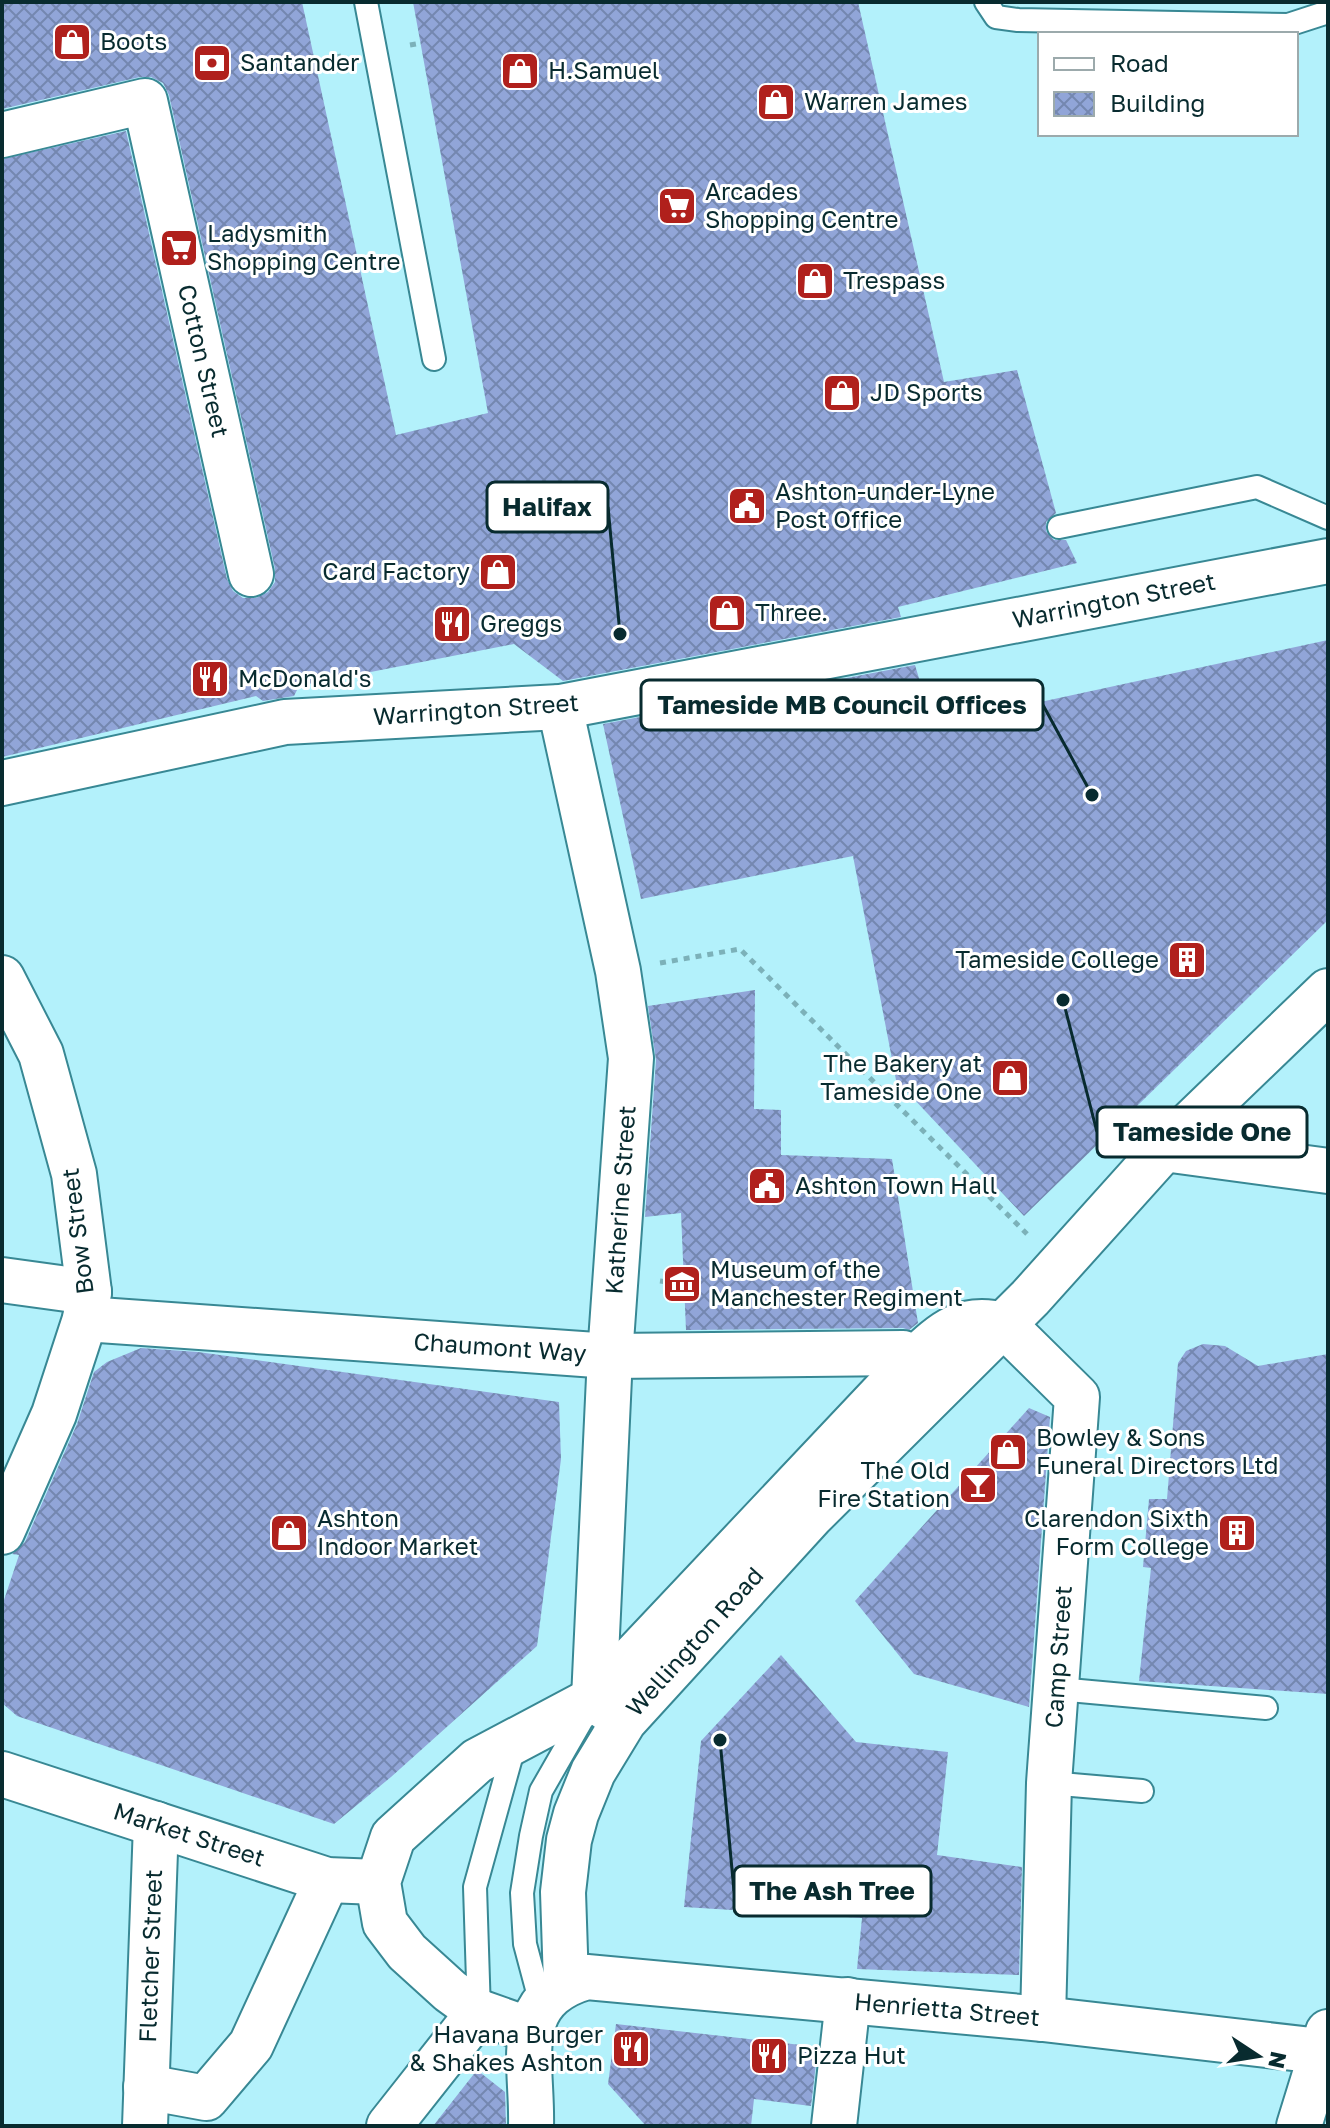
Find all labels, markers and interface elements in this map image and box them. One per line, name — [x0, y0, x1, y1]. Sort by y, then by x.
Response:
shop icon: Boots — [51, 21, 93, 63]
place label: Boots — [100, 26, 167, 55]
legend — [1038, 32, 1298, 136]
bank icon: Santander — [191, 42, 233, 84]
place label: Santander — [240, 47, 359, 76]
text: Road — [1110, 48, 1169, 77]
shop icon: H.Samuel — [499, 50, 541, 92]
place label: H.Samuel — [548, 55, 659, 84]
shop icon: Warren James — [755, 81, 797, 123]
place label: Warren James — [804, 86, 968, 115]
text: Building — [1110, 88, 1205, 117]
place label: Arcades Shopping Centre — [705, 176, 898, 233]
supermarket icon: Arcades Shopping Centre — [656, 185, 698, 227]
place label: Ladysmith Shopping Centre — [207, 218, 400, 275]
supermarket icon: Ladysmith Shopping Centre — [158, 227, 200, 269]
shop icon: Trespass — [794, 260, 836, 302]
place label: Trespass — [843, 265, 945, 294]
street label: Cotton Street — [173, 281, 236, 440]
shop icon: JD Sports — [821, 372, 863, 414]
place label: JD Sports — [870, 377, 983, 406]
place label: Ashton-under-Lyne Post Office — [775, 476, 995, 533]
callout: Halifax — [487, 482, 608, 532]
public building icon: Ashton-under-Lyne Post Office — [726, 485, 768, 527]
text: Halifax — [502, 491, 592, 522]
shop icon: Card Factory — [477, 551, 519, 593]
place label: Card Factory — [322, 556, 470, 585]
street label: Warrington Street — [1010, 566, 1218, 633]
shop icon: Three. — [706, 592, 748, 634]
place label: Three. — [755, 597, 828, 626]
restaurant icon: Greggs — [431, 603, 473, 645]
place label: Greggs — [480, 608, 562, 637]
restaurant icon: McDonald's — [189, 658, 231, 700]
place label: McDonald's — [238, 663, 371, 692]
callout: Tameside MB Council Offices — [641, 680, 1043, 730]
street label: Warrington Street — [372, 687, 580, 730]
text: Tameside MB Council Offices — [657, 689, 1027, 720]
building icon: Tameside College — [1166, 939, 1208, 981]
place label: Tameside College — [955, 944, 1159, 973]
place label: The Bakery at Tameside One — [820, 1048, 982, 1105]
shop icon: The Bakery at Tameside One — [989, 1057, 1031, 1099]
street label: Katherine Street — [598, 1104, 641, 1295]
callout: Tameside One — [1097, 1107, 1307, 1157]
text: Tameside One — [1113, 1116, 1291, 1147]
public building icon: Ashton Town Hall — [746, 1165, 788, 1207]
street label: Bow Street — [54, 1167, 99, 1296]
place label: Ashton Town Hall — [795, 1170, 997, 1199]
place label: Museum of the Manchester Regiment — [710, 1254, 963, 1311]
museum icon: Museum of the Manchester Regiment — [661, 1263, 703, 1305]
street label: Chaumont Way — [413, 1326, 588, 1367]
place label: Bowley & Sons Funeral Directors Ltd — [1036, 1422, 1279, 1479]
shop icon: Bowley & Sons Funeral Directors Ltd — [987, 1431, 1029, 1473]
place label: The Old Fire Station — [817, 1455, 950, 1512]
bar icon: The Old Fire Station — [957, 1464, 999, 1506]
place label: Ashton Indoor Market — [317, 1503, 478, 1560]
place label: Clarendon Sixth Form College — [1024, 1503, 1209, 1560]
shop icon: Ashton Indoor Market — [268, 1512, 310, 1554]
building icon: Clarendon Sixth Form College — [1216, 1512, 1258, 1554]
street label: Wellington Road — [619, 1560, 769, 1722]
street label: Camp Street — [1038, 1585, 1077, 1729]
street label: Market Street — [110, 1795, 269, 1872]
callout: The Ash Tree — [734, 1866, 931, 1916]
street label: Fletcher Street — [132, 1869, 167, 2043]
text: The Ash Tree — [749, 1875, 915, 1906]
street label: Henrietta Street — [853, 1986, 1041, 2031]
north arrow — [1218, 2016, 1298, 2096]
place label: Havana Burger & Shakes Ashton — [410, 2019, 603, 2076]
restaurant icon: Havana Burger & Shakes Ashton — [610, 2028, 652, 2070]
restaurant icon: Pizza Hut — [748, 2035, 790, 2077]
place label: Pizza Hut — [797, 2040, 906, 2069]
text: N — [1263, 2049, 1293, 2071]

